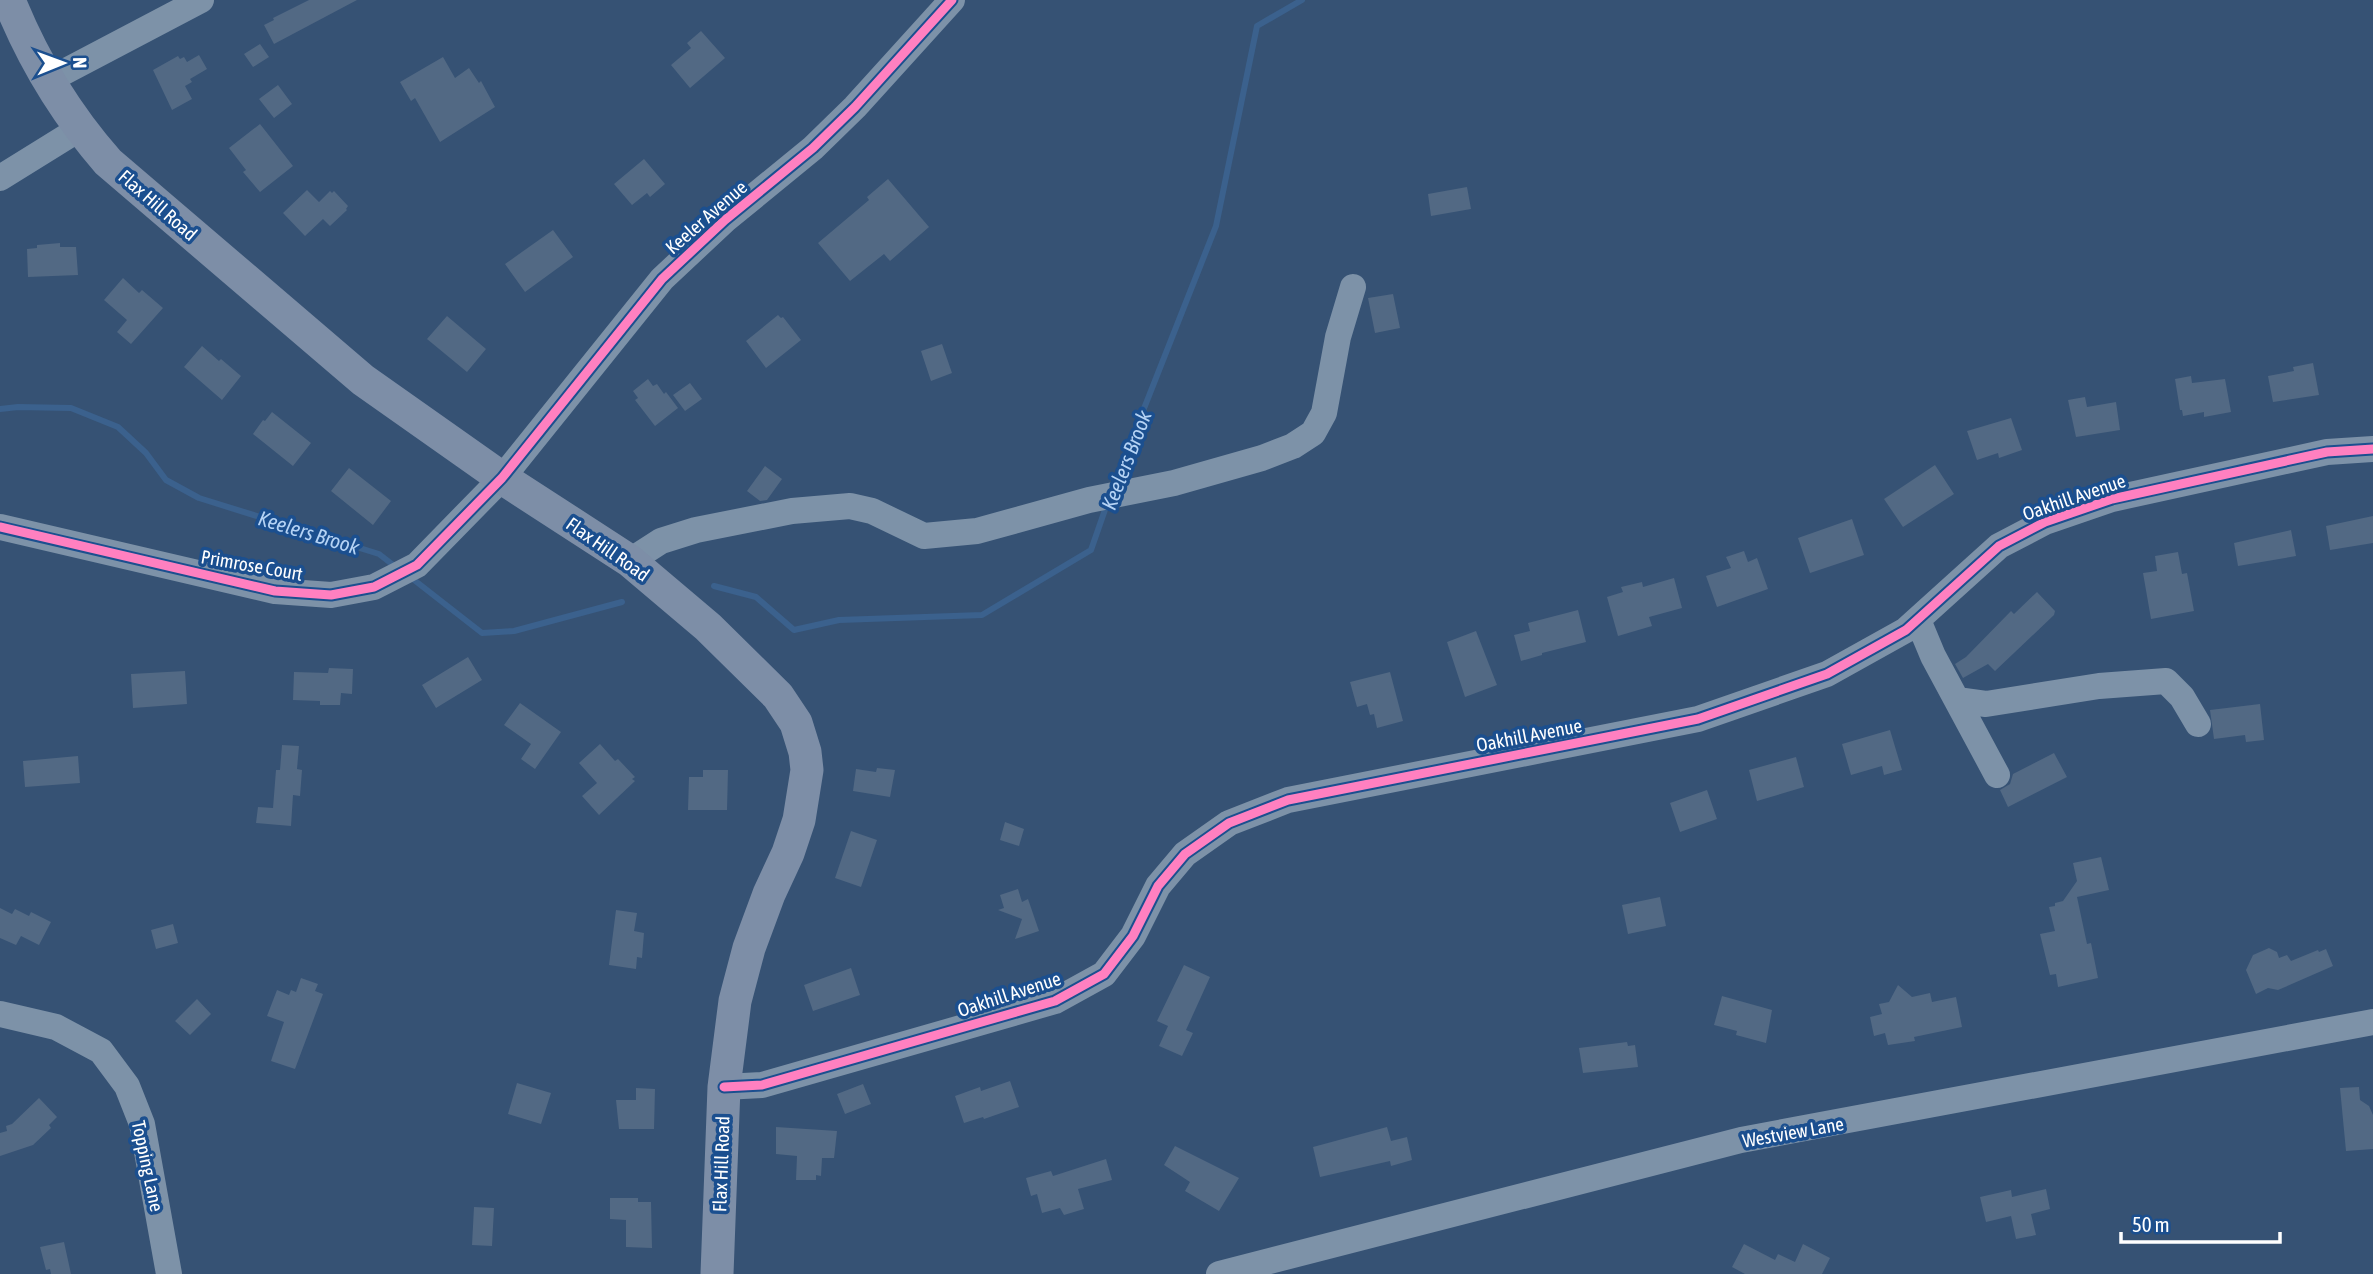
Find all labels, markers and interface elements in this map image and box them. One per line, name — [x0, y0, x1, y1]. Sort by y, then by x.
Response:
north arrow — [28, 28, 98, 98]
text: N — [69, 57, 91, 69]
street label: Flax Hill Road — [114, 165, 202, 245]
street label: Keeler Avenue — [661, 176, 751, 258]
water label: Keelers Brook — [1096, 406, 1156, 513]
street label: Oakhill Avenue — [2020, 469, 2128, 525]
water label: Keelers Brook — [256, 505, 363, 559]
street label: Flax Hill Road — [562, 512, 654, 586]
street label: Primrose Court — [199, 545, 305, 585]
street label: Oakhill Avenue — [1474, 714, 1584, 756]
street label: Oakhill Avenue — [955, 967, 1063, 1021]
street label: Westview Lane — [1741, 1112, 1845, 1152]
street label: Flax Hill Road — [708, 1116, 734, 1212]
street label: Topping Lane — [128, 1118, 168, 1214]
scale bar — [2121, 1200, 2280, 1244]
text: 50 m — [2132, 1212, 2170, 1236]

